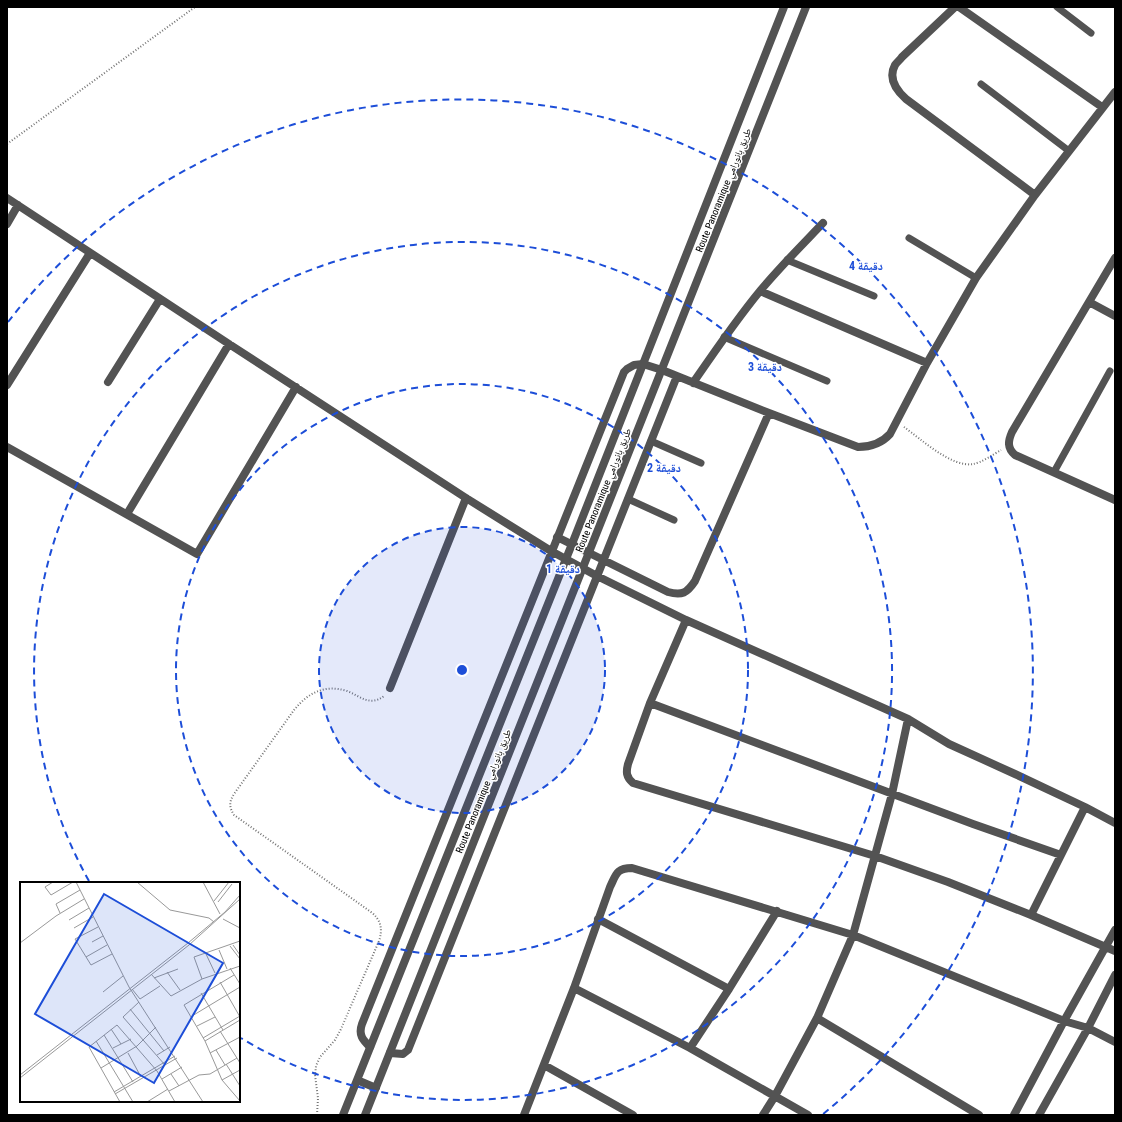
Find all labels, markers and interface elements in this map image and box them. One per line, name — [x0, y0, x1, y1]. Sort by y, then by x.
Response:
street label: Route Panoramique طريق بانورامي — [694, 126, 756, 255]
text: 4 دقيقة — [849, 259, 883, 273]
text: 3 دقيقة — [748, 360, 782, 374]
street label: Route Panoramique طريق بانورامي — [574, 426, 636, 555]
text: 2 دقيقة — [647, 461, 681, 475]
text: 1 دقيقة — [546, 562, 580, 576]
centre of rings — [455, 663, 469, 677]
street label: Route Panoramique طريق بانورامي — [454, 727, 516, 856]
inset map — [20, 882, 240, 1102]

